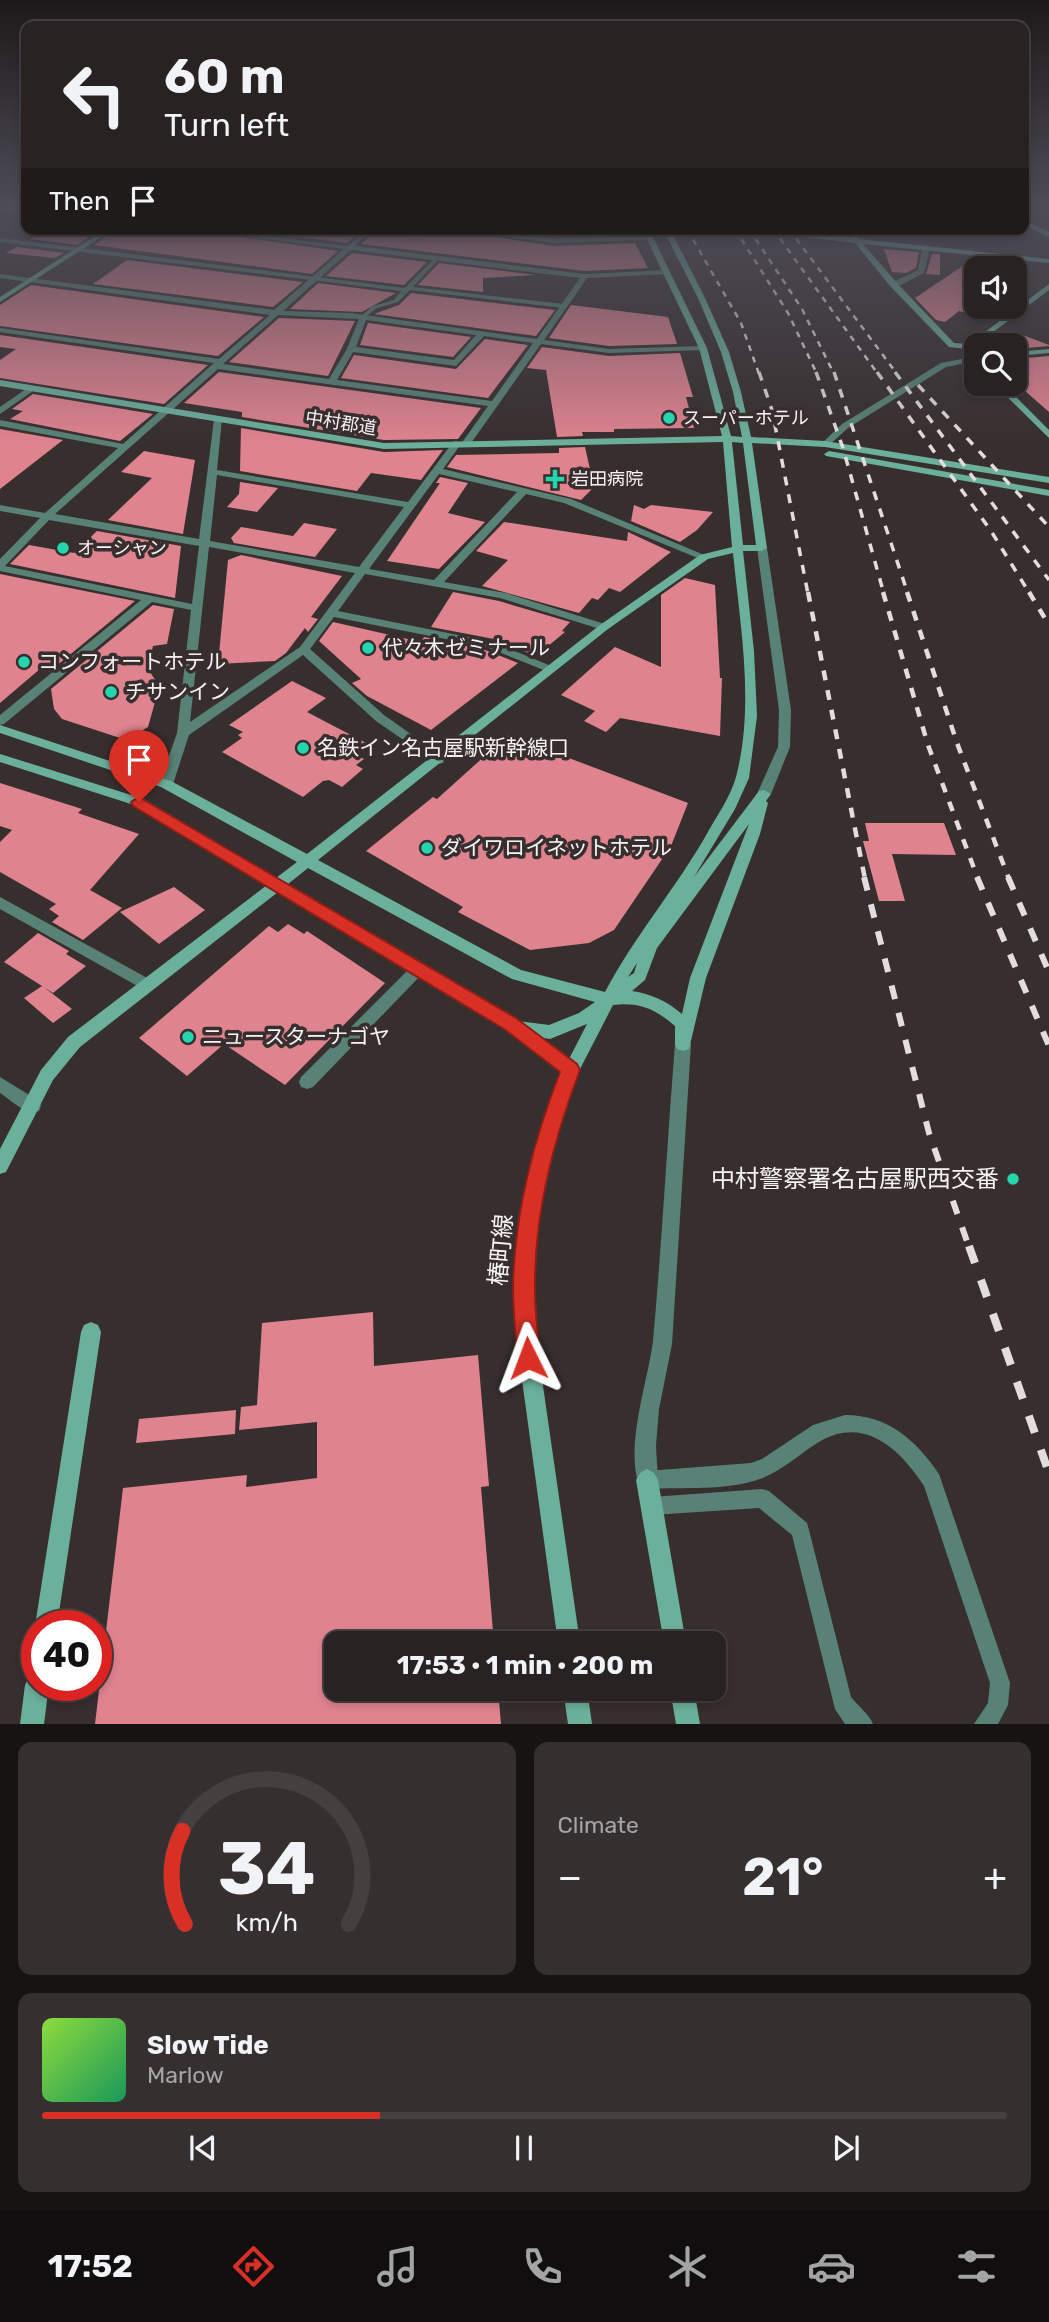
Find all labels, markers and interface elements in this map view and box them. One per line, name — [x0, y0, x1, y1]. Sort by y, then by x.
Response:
text: 60 m — [164, 47, 285, 105]
icon: left — [49, 49, 140, 140]
text: Turn left — [164, 106, 289, 144]
icon: arrive — [124, 182, 162, 220]
text: Then — [49, 186, 110, 217]
map controls — [964, 256, 1027, 396]
button: sound — [964, 256, 1027, 319]
button: search — [964, 333, 1027, 396]
street label: 中村郡道 — [304, 407, 378, 439]
place label: スーパーホテル — [683, 407, 809, 429]
marker: スーパーホテル — [661, 410, 677, 426]
place label: 岩田病院 — [571, 468, 643, 490]
marker: 岩田病院 — [545, 469, 565, 489]
place label: オーシャン — [77, 537, 167, 559]
marker: オーシャン — [55, 540, 71, 556]
place label: 代々木ゼミナール — [382, 635, 550, 660]
marker: 代々木ゼミナール — [360, 640, 376, 656]
place label: コンフォートホテル — [38, 649, 226, 674]
marker: コンフォートホテル — [16, 654, 32, 670]
place label: チサンイン — [125, 679, 230, 704]
marker: チサンイン — [103, 684, 119, 700]
pin — [109, 730, 169, 802]
place label: 名鉄イン名古屋駅新幹線口 — [317, 735, 569, 760]
marker: 名鉄イン名古屋駅新幹線口 — [295, 740, 311, 756]
icon: arrive — [120, 741, 158, 779]
place label: ダイワロイネットホテル — [441, 835, 672, 860]
marker: ダイワロイネットホテル — [419, 840, 435, 856]
place label: ニュースターナゴヤ — [202, 1024, 390, 1049]
marker: ニュースターナゴヤ — [180, 1029, 196, 1045]
place label: 中村警察署名古屋駅西交番 — [711, 1165, 999, 1193]
marker: 中村警察署名古屋駅西交番 — [1005, 1171, 1021, 1187]
street label: 椿町線 — [484, 1213, 518, 1287]
position arrow — [491, 1321, 565, 1395]
speed limit sign: 40 — [21, 1610, 112, 1701]
text: 17:53 · 1 min · 200 m — [397, 1650, 653, 1681]
text: Climate — [558, 1811, 639, 1839]
text: 34 — [218, 1827, 316, 1913]
text: 21° — [742, 1846, 823, 1908]
text: − — [558, 1854, 582, 1900]
text: + — [983, 1854, 1007, 1900]
text: km/h — [236, 1908, 298, 1937]
text: Slow Tide — [147, 2030, 269, 2061]
text: Marlow — [147, 2061, 224, 2089]
icon: previous — [184, 2129, 222, 2167]
icon: pause — [505, 2129, 543, 2167]
icon: next — [827, 2129, 865, 2167]
icon: directions — [229, 2242, 278, 2291]
icon: music — [373, 2242, 422, 2291]
icon: phone — [518, 2242, 567, 2291]
icon: climate — [663, 2242, 712, 2291]
icon: car — [807, 2242, 856, 2291]
icon: filters — [952, 2242, 1001, 2291]
text: 17:52 — [48, 2247, 133, 2285]

